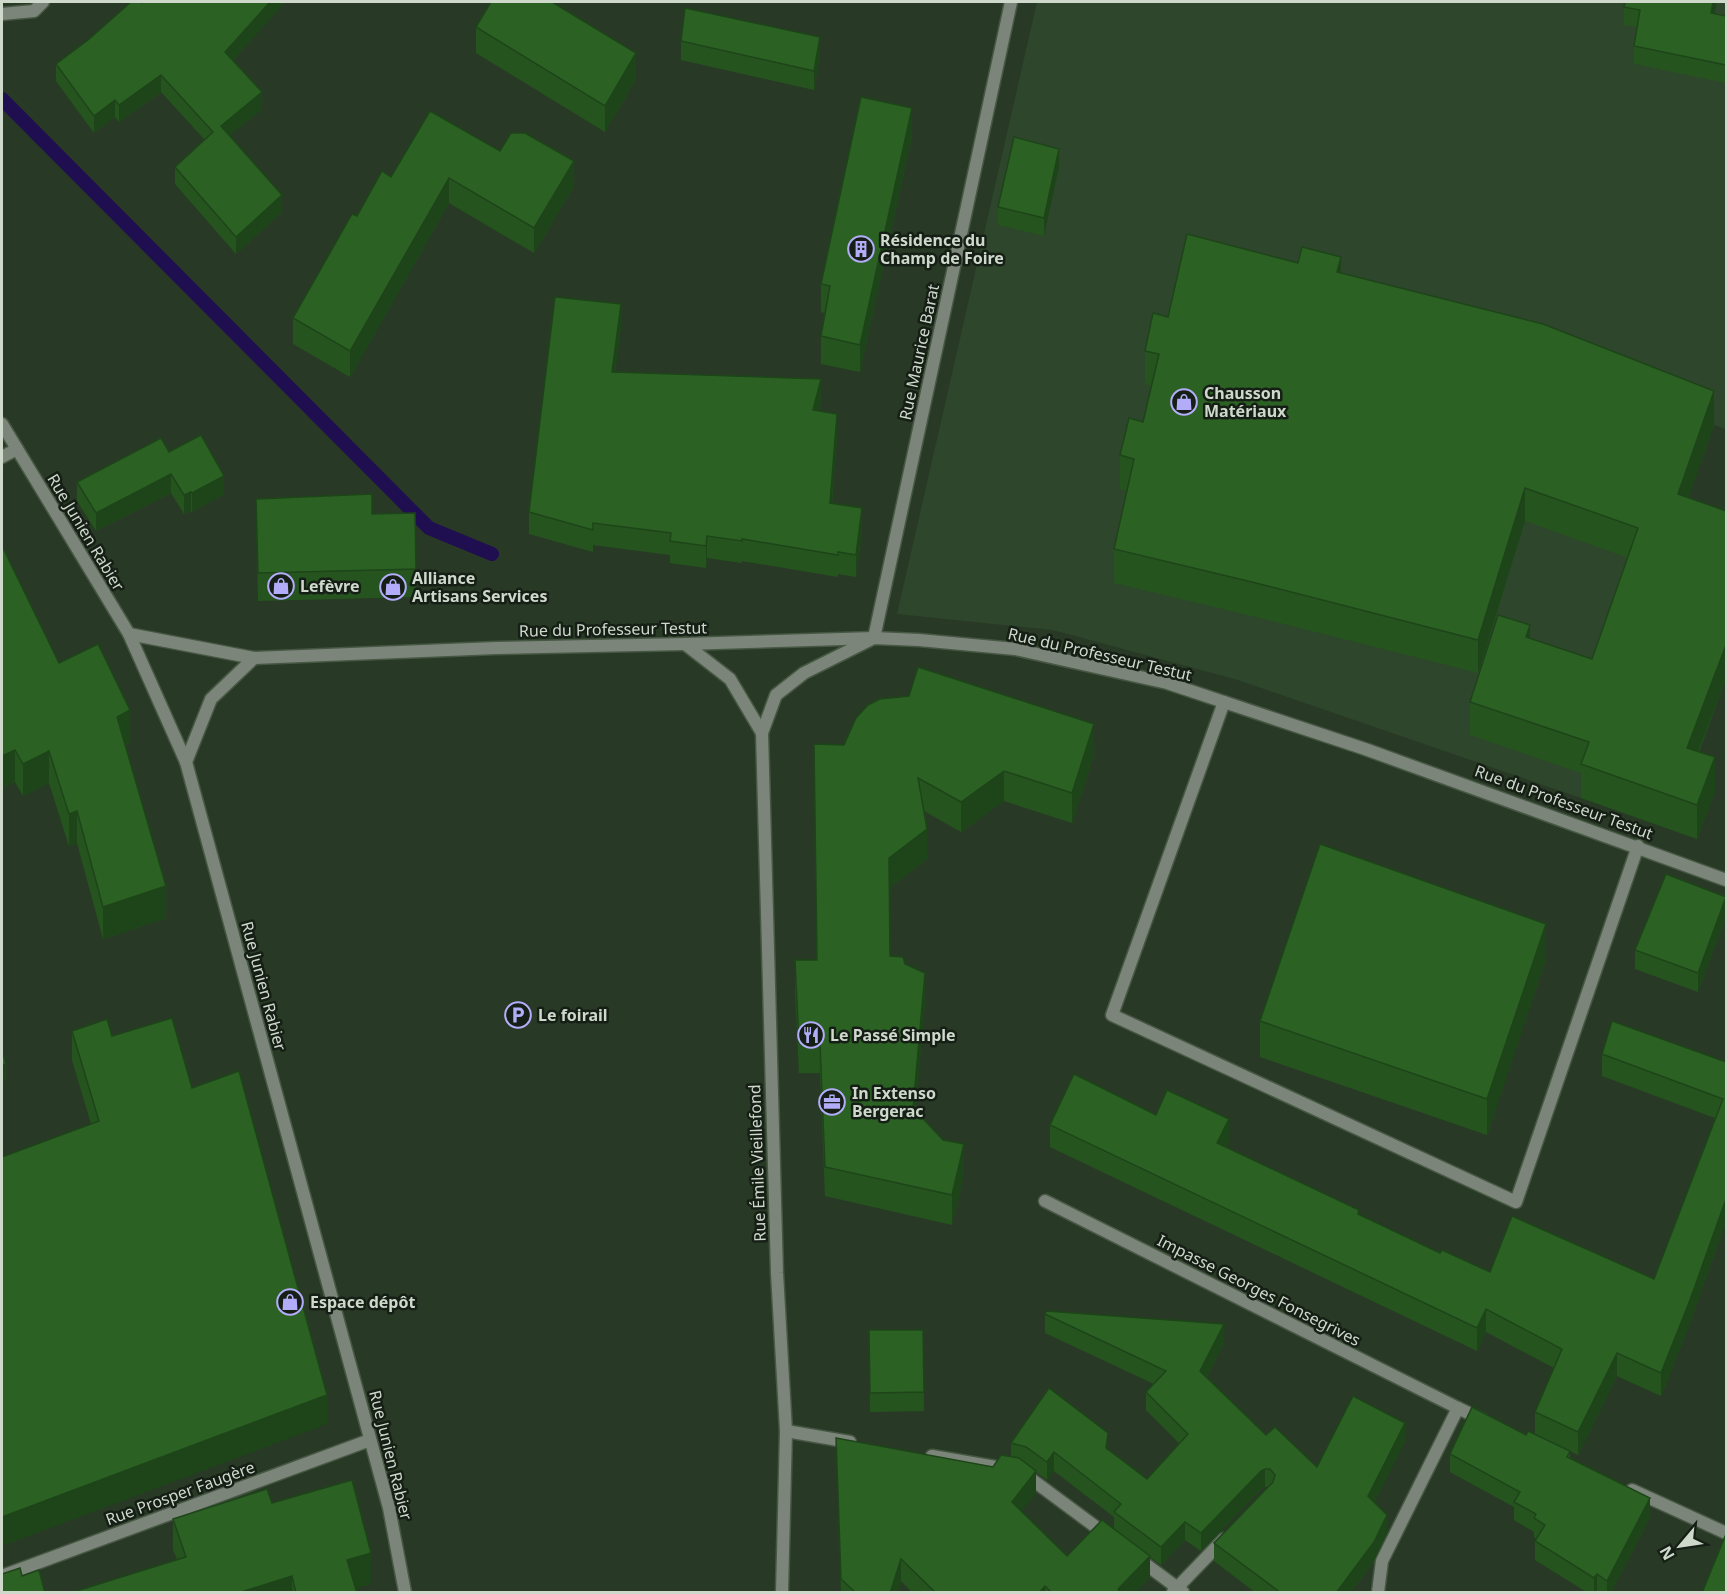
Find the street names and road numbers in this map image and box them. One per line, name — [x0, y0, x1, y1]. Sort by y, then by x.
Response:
street label: Rue Maurice Barat — [894, 282, 944, 422]
street label: Rue Junien Rabier — [42, 469, 130, 595]
street label: Rue du Professeur Testut — [519, 616, 707, 642]
street label: Rue du Professeur Testut — [1006, 622, 1194, 686]
street label: Rue du Professeur Testut — [1472, 760, 1656, 845]
street label: Rue Junien Rabier — [236, 919, 292, 1053]
street label: Rue Émile Vieillefond — [743, 1084, 771, 1242]
street label: Impasse Georges Fonsegrives — [1154, 1229, 1364, 1351]
street label: Rue Junien Rabier — [364, 1388, 418, 1523]
street label: Rue Prosper Faugère — [102, 1456, 258, 1530]

